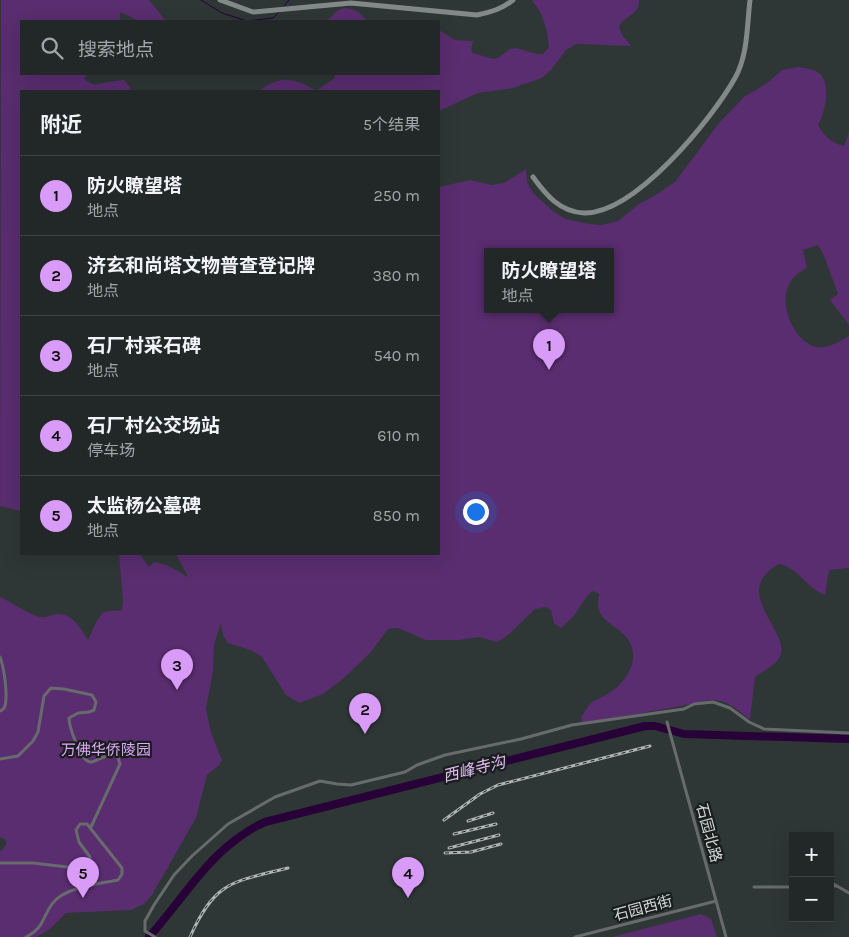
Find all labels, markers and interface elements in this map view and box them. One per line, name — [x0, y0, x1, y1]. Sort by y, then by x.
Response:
search box — [20, 20, 440, 75]
icon: search — [38, 34, 66, 62]
text: 搜索地点 — [78, 39, 154, 61]
text: 附近 — [40, 113, 82, 137]
text: 5个结果 — [363, 115, 420, 134]
text: 防火瞭望塔 — [87, 175, 182, 197]
text: 1 — [53, 186, 59, 205]
text: 250 m — [373, 186, 420, 205]
text: 地点 — [87, 201, 119, 220]
popup — [484, 248, 614, 313]
text: 济玄和尚塔文物普查登记牌 — [87, 255, 315, 277]
text: 防火瞭望塔 — [501, 260, 597, 282]
text: 2 — [51, 266, 61, 285]
text: 380 m — [372, 266, 420, 285]
text: 地点 — [87, 281, 119, 300]
text: 地点 — [501, 286, 534, 305]
pin: 1 — [533, 329, 565, 370]
text: 石厂村采石碑 — [87, 335, 201, 357]
text: 3 — [51, 346, 61, 365]
text: 540 m — [374, 346, 420, 365]
text: 地点 — [87, 361, 119, 380]
text: 石厂村公交场站 — [87, 415, 220, 437]
text: 4 — [51, 426, 61, 445]
text: 610 m — [377, 426, 420, 445]
text: 停车场 — [87, 441, 135, 460]
text: 太监杨公墓碑 — [87, 495, 201, 517]
your location — [463, 499, 489, 525]
text: 5 — [51, 506, 61, 525]
text: 850 m — [373, 506, 420, 525]
text: 地点 — [87, 521, 119, 540]
pin: 3 — [161, 649, 193, 690]
pin: 2 — [349, 693, 381, 734]
park label: 万佛华侨陵园 — [61, 741, 151, 759]
water label: 西峰寺沟 — [441, 752, 509, 786]
street label: 石园北路 — [693, 802, 725, 864]
map controls — [789, 832, 834, 922]
button: + — [789, 832, 834, 877]
pin: 5 — [67, 857, 99, 898]
pin: 4 — [392, 857, 424, 898]
button: − — [789, 877, 834, 922]
street label: 石园西街 — [612, 892, 674, 924]

